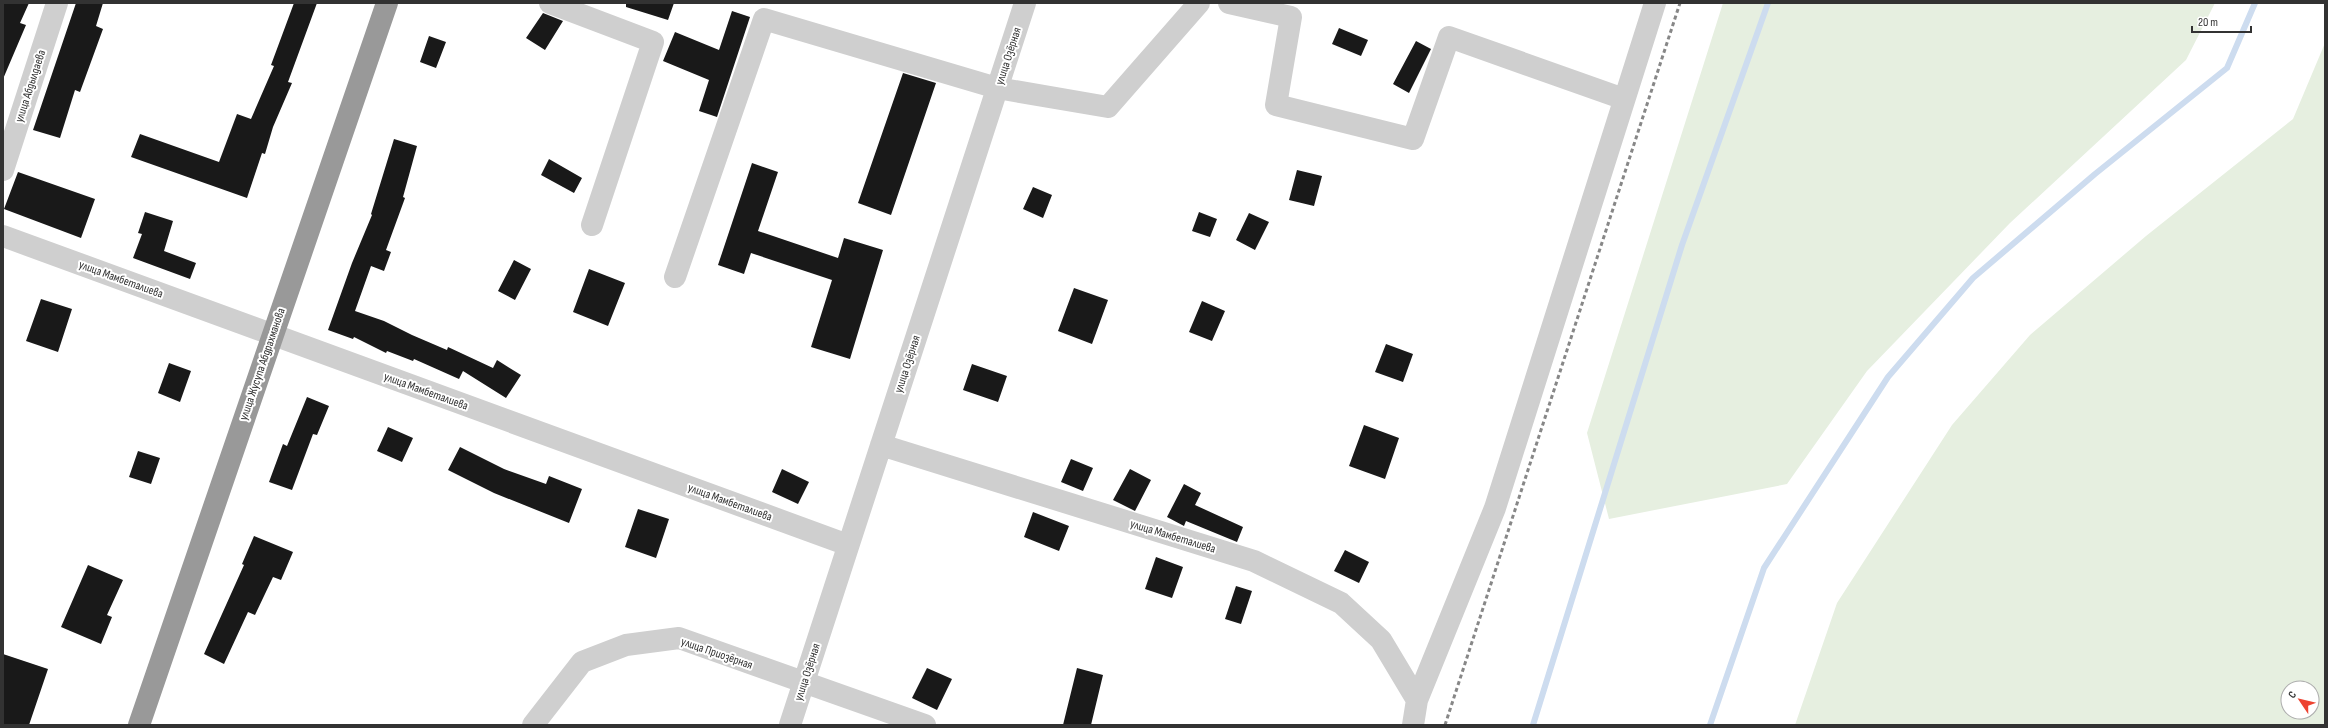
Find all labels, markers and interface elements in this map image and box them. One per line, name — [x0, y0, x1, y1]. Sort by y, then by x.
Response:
scale bar — [2192, 8, 2251, 34]
text: 20 m — [2198, 15, 2218, 30]
street label: улица Озёрная — [992, 25, 1025, 87]
street label: улица Абдылдаева — [12, 48, 49, 124]
street label: улица Мамбеталиева — [77, 257, 165, 302]
street label: улица Жусупа Абдрахманова — [236, 306, 289, 422]
street label: улица Озёрная — [891, 333, 924, 395]
street label: улица Мамбеталиева — [382, 369, 470, 414]
street label: улица Мамбеталиева — [686, 480, 774, 525]
street label: улица Мамбеталиева — [1128, 516, 1218, 557]
street label: улица Приозёрная — [679, 634, 755, 673]
street label: улица Озёрная — [791, 641, 824, 703]
north arrow — [2280, 680, 2320, 720]
text: С — [2285, 688, 2299, 701]

